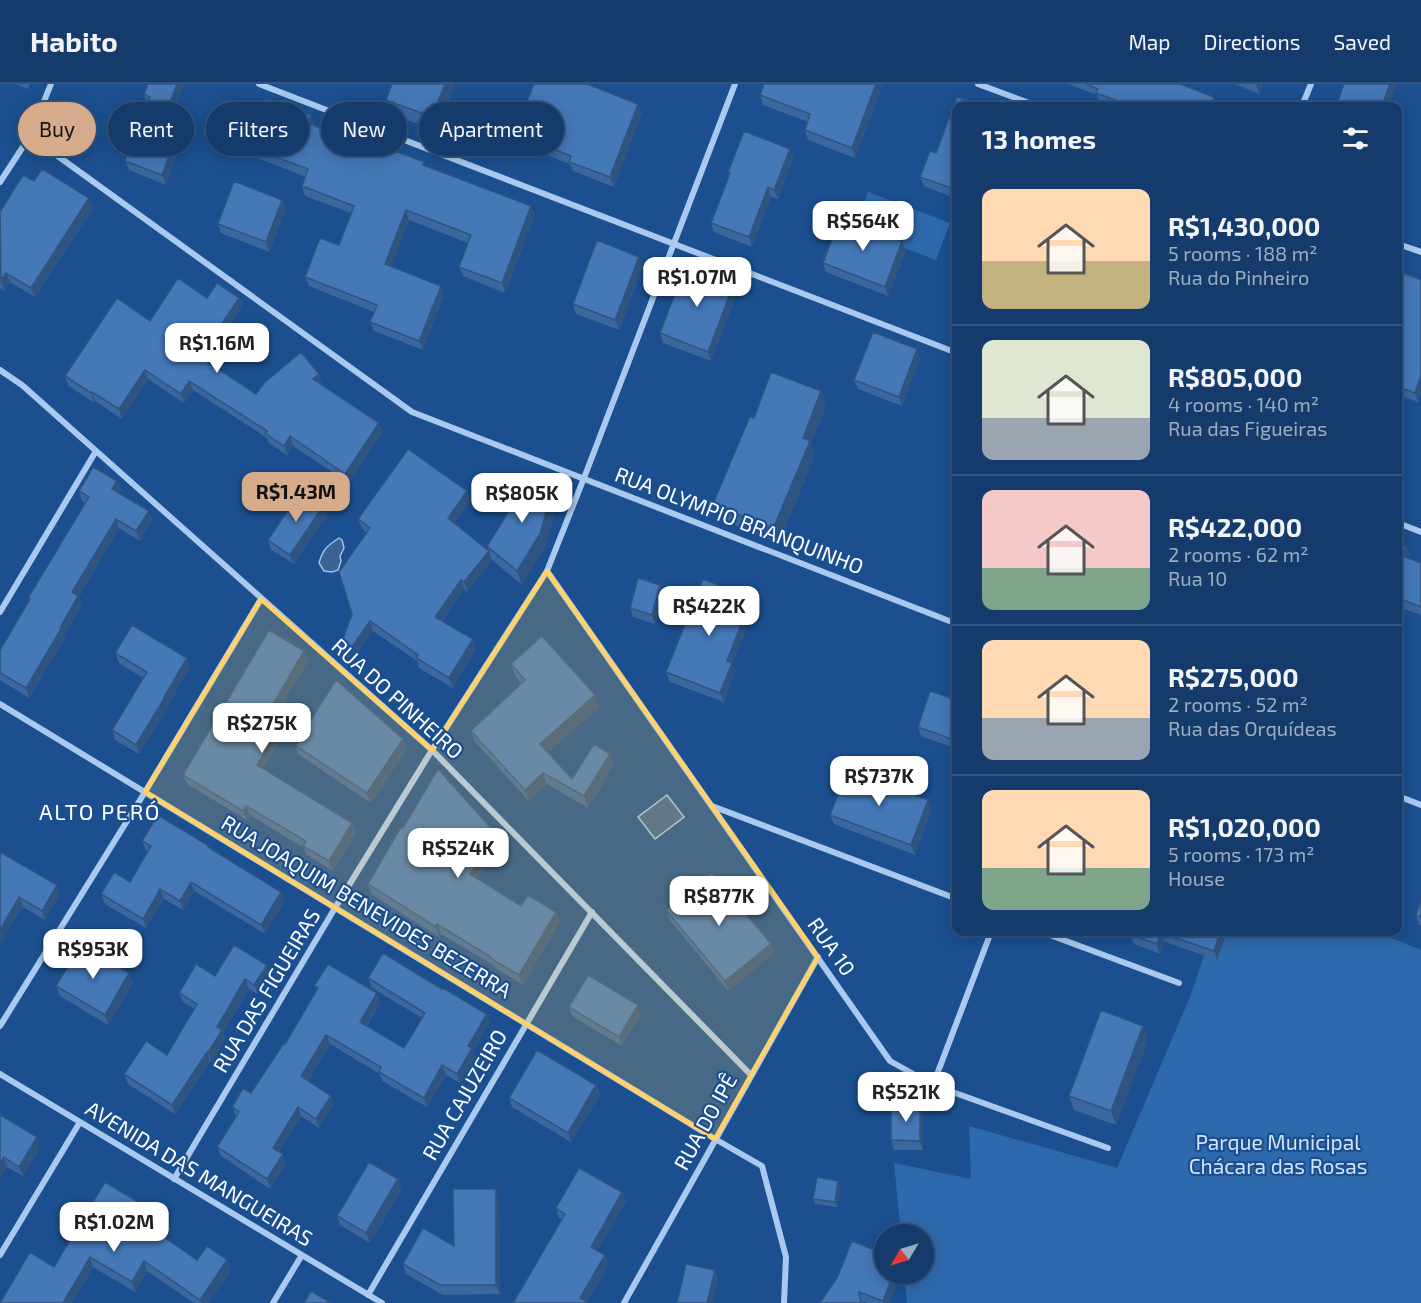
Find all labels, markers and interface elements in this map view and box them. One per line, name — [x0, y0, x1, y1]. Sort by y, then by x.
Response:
text: Habito — [30, 24, 118, 58]
text: Map — [1128, 29, 1171, 54]
text: Directions — [1204, 29, 1300, 54]
text: Saved — [1333, 29, 1391, 54]
chip: Buy — [18, 102, 96, 156]
chip: Rent — [108, 102, 194, 156]
chip: Filters — [206, 102, 309, 156]
chip: New — [321, 102, 407, 156]
chip: Apartment — [419, 102, 564, 156]
icon: filters — [1339, 122, 1372, 155]
text: 13 homes — [982, 123, 1096, 154]
pin: R$564K — [814, 201, 912, 252]
text: R$564K — [827, 208, 899, 232]
text: R$1,430,000 — [1168, 210, 1321, 241]
icon: home — [1030, 213, 1102, 285]
text: 5 rooms · 188 m² — [1168, 241, 1317, 265]
pin: R$1.07M — [642, 257, 752, 308]
text: R$1.07M — [657, 264, 737, 288]
text: Rua do Pinheiro — [1168, 265, 1309, 289]
pin: R$1.16M — [162, 323, 272, 374]
text: R$1.16M — [179, 330, 255, 354]
text: R$805,000 — [1168, 361, 1302, 392]
icon: home — [1030, 364, 1102, 436]
text: 4 rooms · 140 m² — [1168, 392, 1319, 416]
text: Rua das Figueiras — [1168, 416, 1327, 440]
street label: RUA OLYMPIO BRANQUINHO — [611, 461, 867, 580]
pin: R$1.43M — [241, 472, 351, 523]
pin: R$805K — [473, 473, 571, 524]
text: R$1.43M — [256, 479, 336, 503]
text: R$805K — [485, 480, 559, 504]
text: R$422,000 — [1168, 511, 1302, 542]
icon: home — [1030, 514, 1102, 586]
text: 2 rooms · 62 m² — [1168, 542, 1308, 566]
text: Rua 10 — [1168, 566, 1227, 590]
pin: R$422K — [660, 586, 758, 637]
text: R$422K — [672, 593, 746, 617]
street label: RUA DO PINHEIRO — [327, 632, 469, 763]
text: R$275,000 — [1168, 661, 1299, 692]
icon: home — [1030, 664, 1102, 736]
text: 2 rooms · 52 m² — [1168, 692, 1308, 716]
pin: R$275K — [213, 703, 311, 754]
text: R$275K — [227, 710, 297, 734]
text: Rua das Orquídeas — [1168, 716, 1337, 740]
pin: R$737K — [830, 756, 928, 807]
text: R$737K — [844, 763, 914, 787]
district label: ALTO PERÓ — [39, 798, 161, 824]
street label: RUA JOAQUIM BENEVIDES BEZERRA — [217, 809, 516, 1003]
text: R$1,020,000 — [1168, 811, 1321, 842]
icon: home — [1030, 814, 1102, 886]
pin: R$524K — [409, 828, 507, 879]
text: R$524K — [422, 835, 494, 859]
text: 5 rooms · 173 m² — [1168, 842, 1315, 866]
text: House — [1168, 866, 1225, 890]
pin: R$877K — [670, 876, 768, 927]
text: R$877K — [684, 883, 754, 907]
street label: RUA DAS FIGUEIRAS — [207, 904, 324, 1077]
street label: RUA 10 — [803, 912, 861, 980]
pin: R$953K — [44, 929, 142, 980]
text: R$953K — [57, 936, 129, 960]
street label: RUA CAJUZEIRO — [416, 1025, 511, 1164]
street label: RUA DO IPÊ — [668, 1069, 741, 1174]
pin: R$521K — [857, 1072, 955, 1123]
text: R$521K — [872, 1079, 940, 1103]
street label: AVENIDA DAS MANGUEIRAS — [82, 1095, 318, 1250]
park label: Parque Municipal Chácara das Rosas — [1189, 1129, 1367, 1178]
pin: R$1.02M — [59, 1202, 169, 1253]
text: R$1.02M — [74, 1209, 154, 1233]
north arrow — [874, 1224, 934, 1284]
map controls — [874, 1224, 934, 1284]

